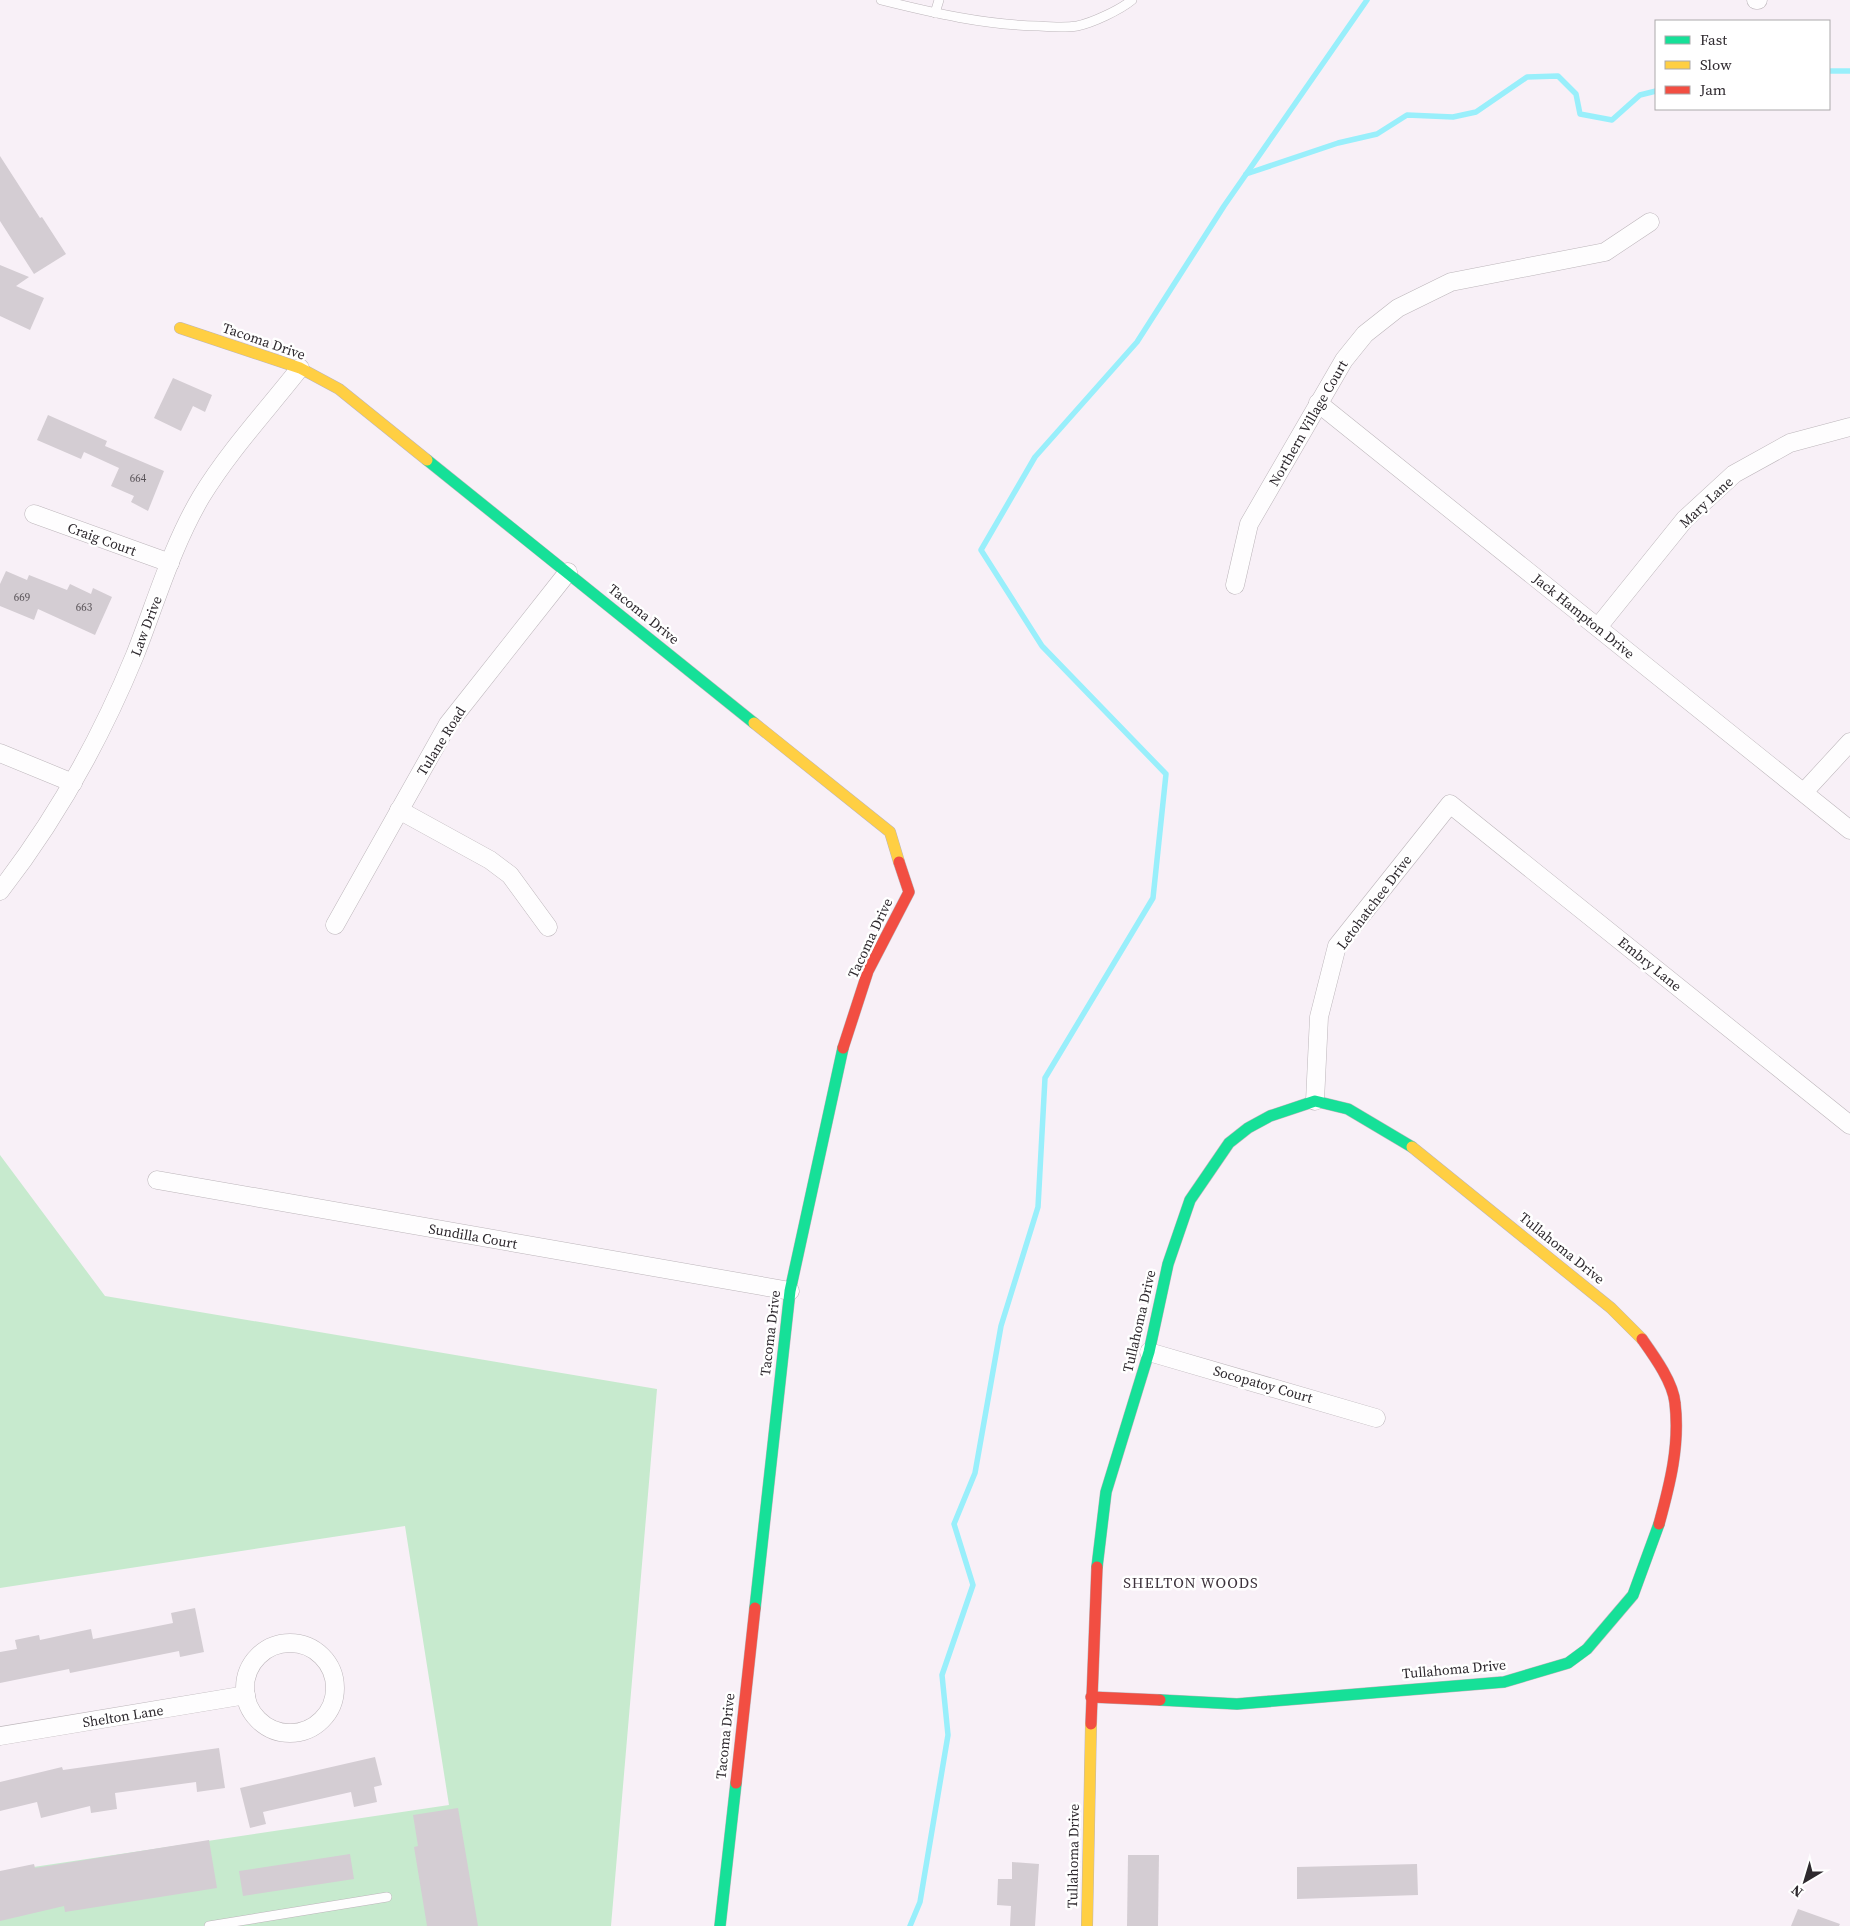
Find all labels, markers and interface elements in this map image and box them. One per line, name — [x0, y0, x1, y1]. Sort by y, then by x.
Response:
legend — [1655, 20, 1830, 110]
text: Fast — [1700, 29, 1727, 50]
text: Slow — [1700, 54, 1732, 75]
text: Jam — [1699, 79, 1727, 100]
street label: Tacoma Drive — [220, 317, 308, 365]
street label: Northern Village Court — [1264, 356, 1353, 490]
house number: 664 — [130, 471, 147, 486]
street label: Mary Lane — [1675, 472, 1737, 532]
street label: Craig Court — [65, 517, 140, 561]
street label: Jack Hampton Drive — [1528, 568, 1639, 663]
street label: Tacoma Drive — [604, 579, 684, 649]
house number: 669 — [14, 590, 30, 605]
street label: Law Drive — [125, 593, 167, 659]
house number: 663 — [76, 600, 93, 615]
street label: Tulane Road — [412, 703, 470, 779]
street label: Letohatchee Drive — [1332, 850, 1416, 954]
street label: Tacoma Drive — [843, 895, 897, 981]
street label: Embry Lane — [1614, 932, 1686, 996]
street label: Tullahoma Drive — [1515, 1207, 1609, 1289]
street label: Sundilla Court — [427, 1218, 519, 1254]
street label: Tullahoma Drive — [1118, 1268, 1160, 1374]
street label: Tacoma Drive — [755, 1289, 785, 1377]
street label: Socopatoy Court — [1211, 1360, 1315, 1408]
district label: SHELTON WOODS — [1123, 1572, 1259, 1593]
street label: Tullahoma Drive — [1401, 1654, 1507, 1684]
street label: Tacoma Drive — [711, 1692, 739, 1780]
street label: Shelton Lane — [81, 1700, 165, 1732]
street label: Tullahoma Drive — [1062, 1804, 1084, 1908]
north arrow — [1780, 1856, 1830, 1906]
text: N — [1787, 1880, 1807, 1902]

